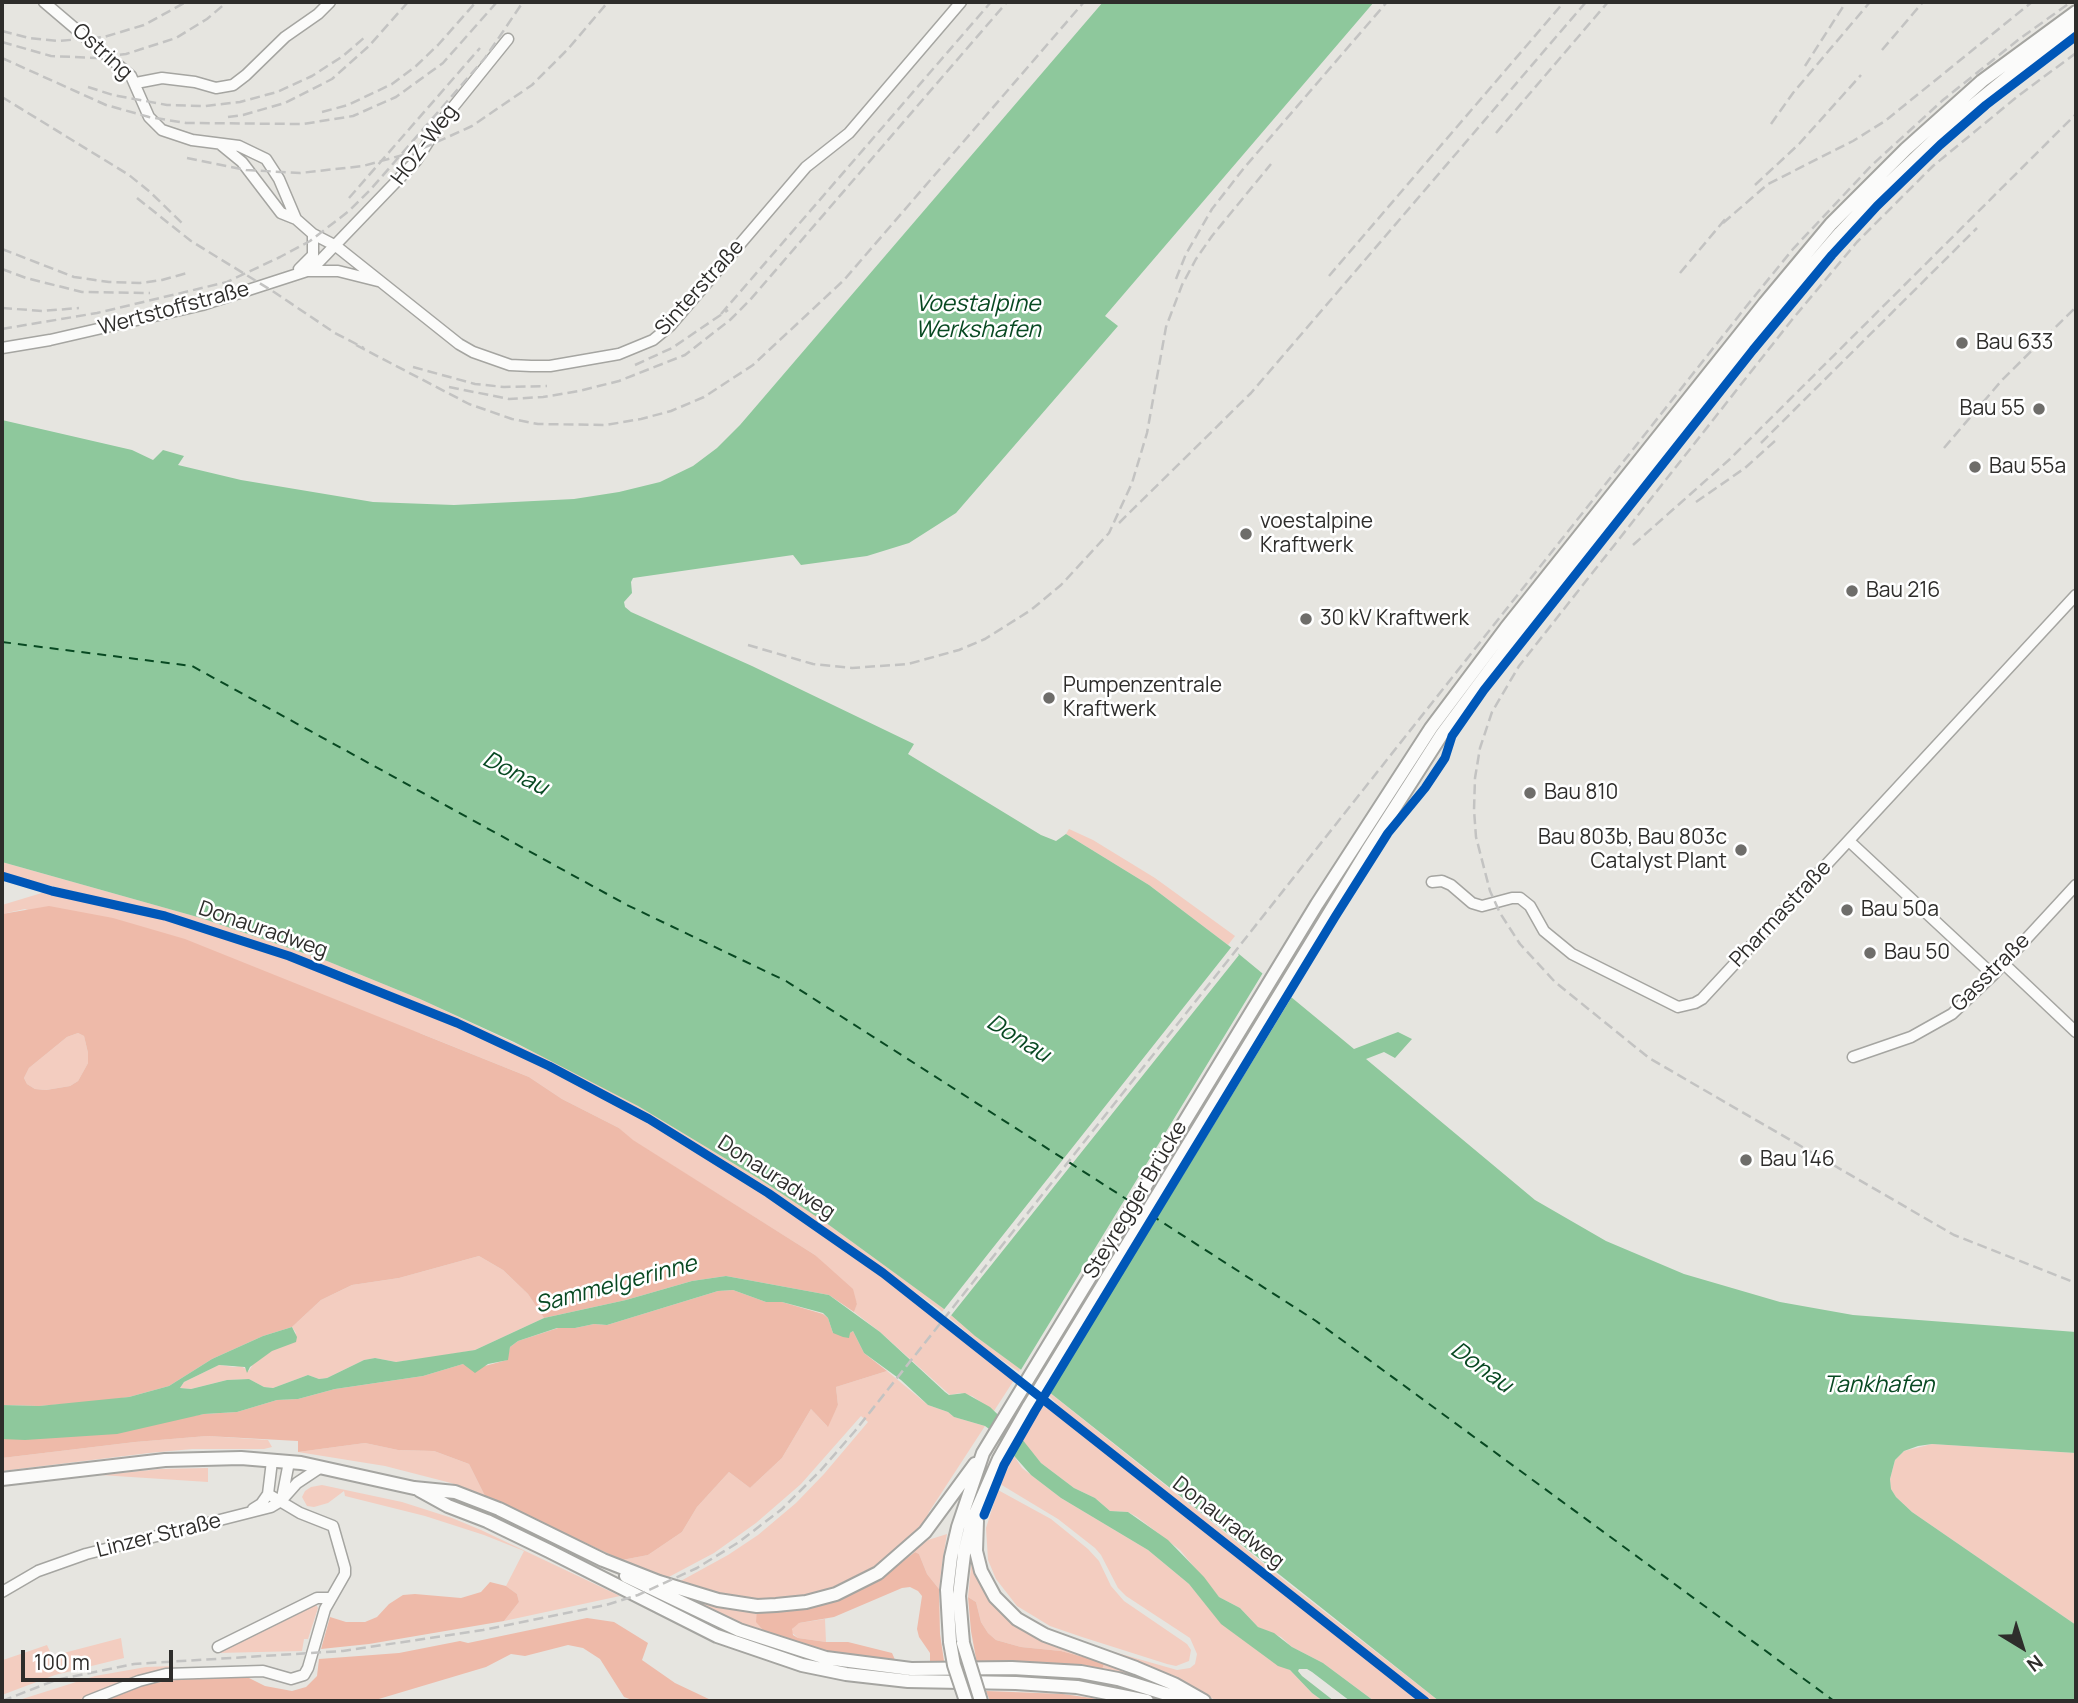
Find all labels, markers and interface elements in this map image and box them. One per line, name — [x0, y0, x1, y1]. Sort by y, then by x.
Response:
street label: Ostring — [67, 19, 137, 85]
street label: HOZ-Weg — [387, 100, 463, 190]
street label: Sinterstraße — [650, 235, 750, 341]
street label: Wertstoffstraße — [96, 277, 252, 341]
water label: Voestalpine Werkshafen — [915, 291, 1041, 345]
place label: Bau 633 — [1976, 330, 2053, 356]
marker: Bau 633 — [1954, 335, 1970, 351]
place label: Bau 55 — [1960, 396, 2025, 422]
marker: Bau 55 — [2031, 401, 2047, 417]
place label: Bau 55a — [1989, 454, 2066, 480]
marker: Bau 55a — [1967, 459, 1983, 475]
place label: voestalpine Kraftwerk — [1260, 509, 1373, 559]
marker: voestalpine Kraftwerk — [1238, 526, 1254, 542]
place label: Bau 216 — [1866, 578, 1940, 604]
marker: Bau 216 — [1844, 583, 1860, 599]
place label: 30 kV Kraftwerk — [1320, 606, 1469, 632]
marker: 30 kV Kraftwerk — [1298, 611, 1314, 627]
place label: Pumpenzentrale Kraftwerk — [1063, 673, 1222, 723]
marker: Pumpenzentrale Kraftwerk — [1041, 690, 1057, 706]
water label: Donau — [478, 746, 552, 802]
place label: Bau 810 — [1544, 780, 1618, 806]
marker: Bau 810 — [1522, 785, 1538, 801]
place label: Bau 803b, Bau 803c Catalyst Plant — [1538, 825, 1727, 875]
marker: Bau 803b, Bau 803c Catalyst Plant — [1733, 842, 1749, 858]
street label: Pharmastraße — [1725, 855, 1837, 973]
street label: Donauradweg — [195, 896, 331, 964]
place label: Bau 50a — [1861, 897, 1939, 923]
marker: Bau 50a — [1839, 902, 1855, 918]
street label: Gasstraße — [1947, 929, 2035, 1017]
place label: Bau 50 — [1884, 940, 1950, 966]
marker: Bau 50 — [1862, 945, 1878, 961]
water label: Donau — [981, 1009, 1055, 1069]
street label: Steyregger Brücke — [1079, 1117, 1193, 1283]
street label: Donauradweg — [713, 1131, 839, 1225]
place label: Bau 146 — [1760, 1147, 1835, 1173]
marker: Bau 146 — [1738, 1152, 1754, 1168]
water label: Sammelgerinne — [532, 1250, 700, 1320]
water label: Donau — [1445, 1337, 1517, 1399]
water label: Tankhafen — [1824, 1372, 1934, 1400]
street label: Donauradweg — [1167, 1472, 1289, 1574]
street label: Linzer Straße — [94, 1508, 224, 1564]
north arrow — [1987, 1612, 2057, 1682]
scale bar — [24, 1636, 177, 1680]
text: 100 m — [34, 1648, 90, 1676]
text: N — [2022, 1649, 2048, 1678]

